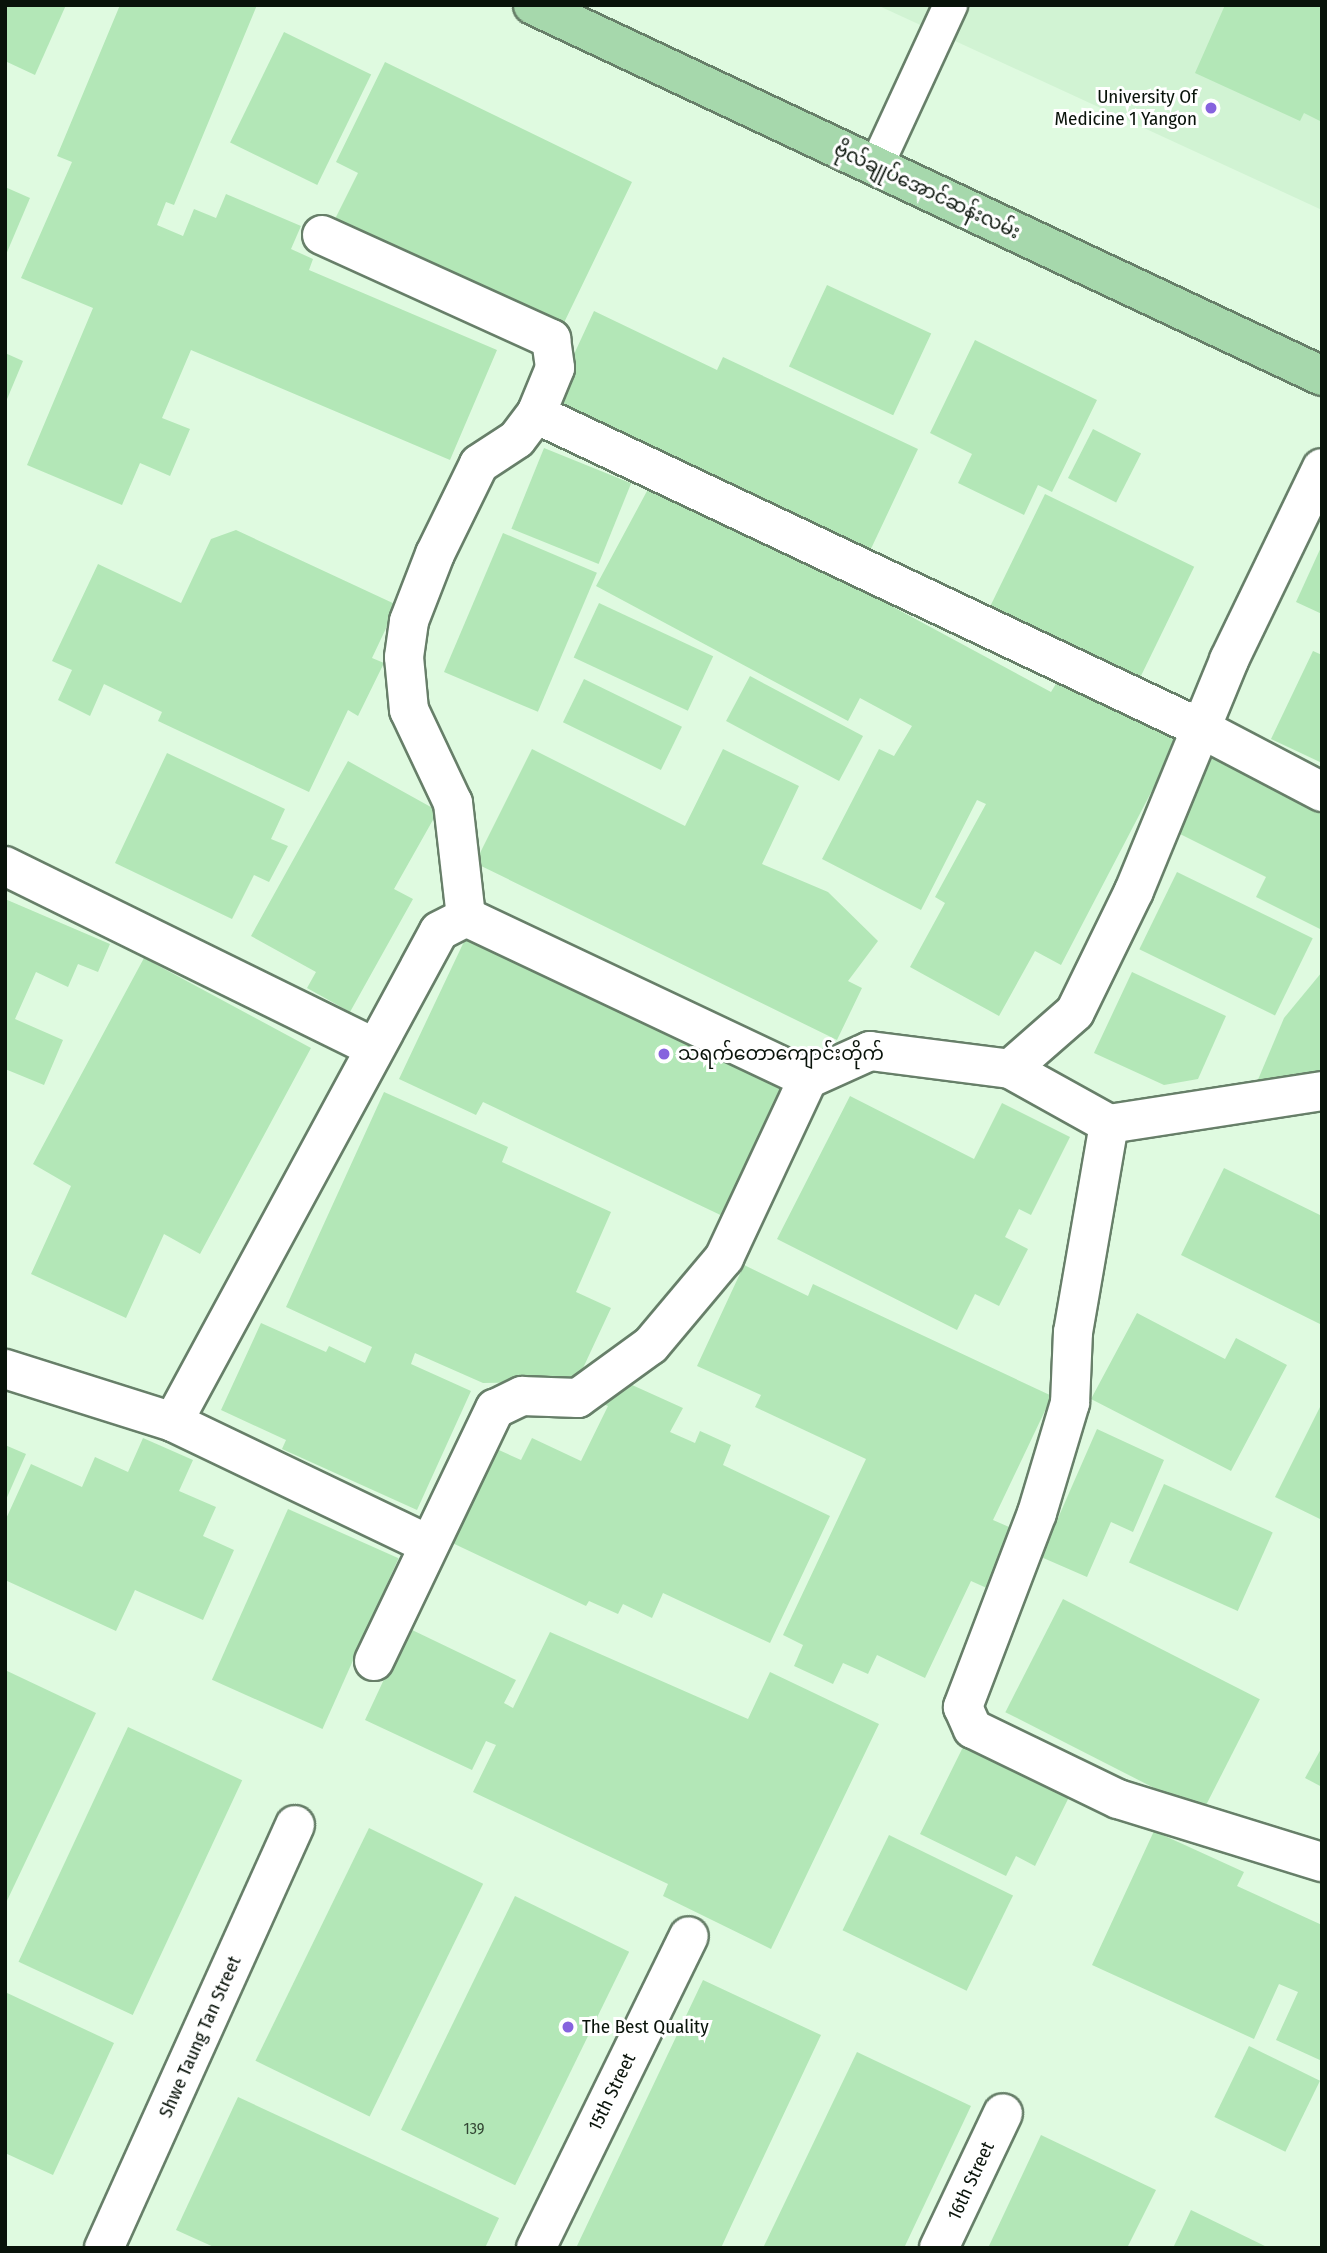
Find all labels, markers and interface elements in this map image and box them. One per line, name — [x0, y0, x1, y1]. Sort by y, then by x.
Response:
place label: University Of Medicine 1 Yangon — [1055, 86, 1197, 130]
marker: University Of Medicine 1 Yangon — [1203, 100, 1219, 116]
street label: ဗိုလ်ချုပ်အောင်ဆန်းလမ်း — [830, 138, 1024, 244]
place label: သရက်တောကျောင်းတိုက် — [678, 1043, 884, 1065]
marker: သရက်တောကျောင်းတိုက် — [656, 1046, 672, 1062]
street label: Shwe Taung Tan Street — [154, 1953, 246, 2121]
place label: The Best Quality — [582, 2016, 709, 2038]
marker: The Best Quality — [560, 2019, 576, 2035]
street label: 15th Street — [583, 2050, 641, 2134]
house number: 139 — [463, 2119, 485, 2139]
street label: 16th Street — [943, 2138, 999, 2224]

